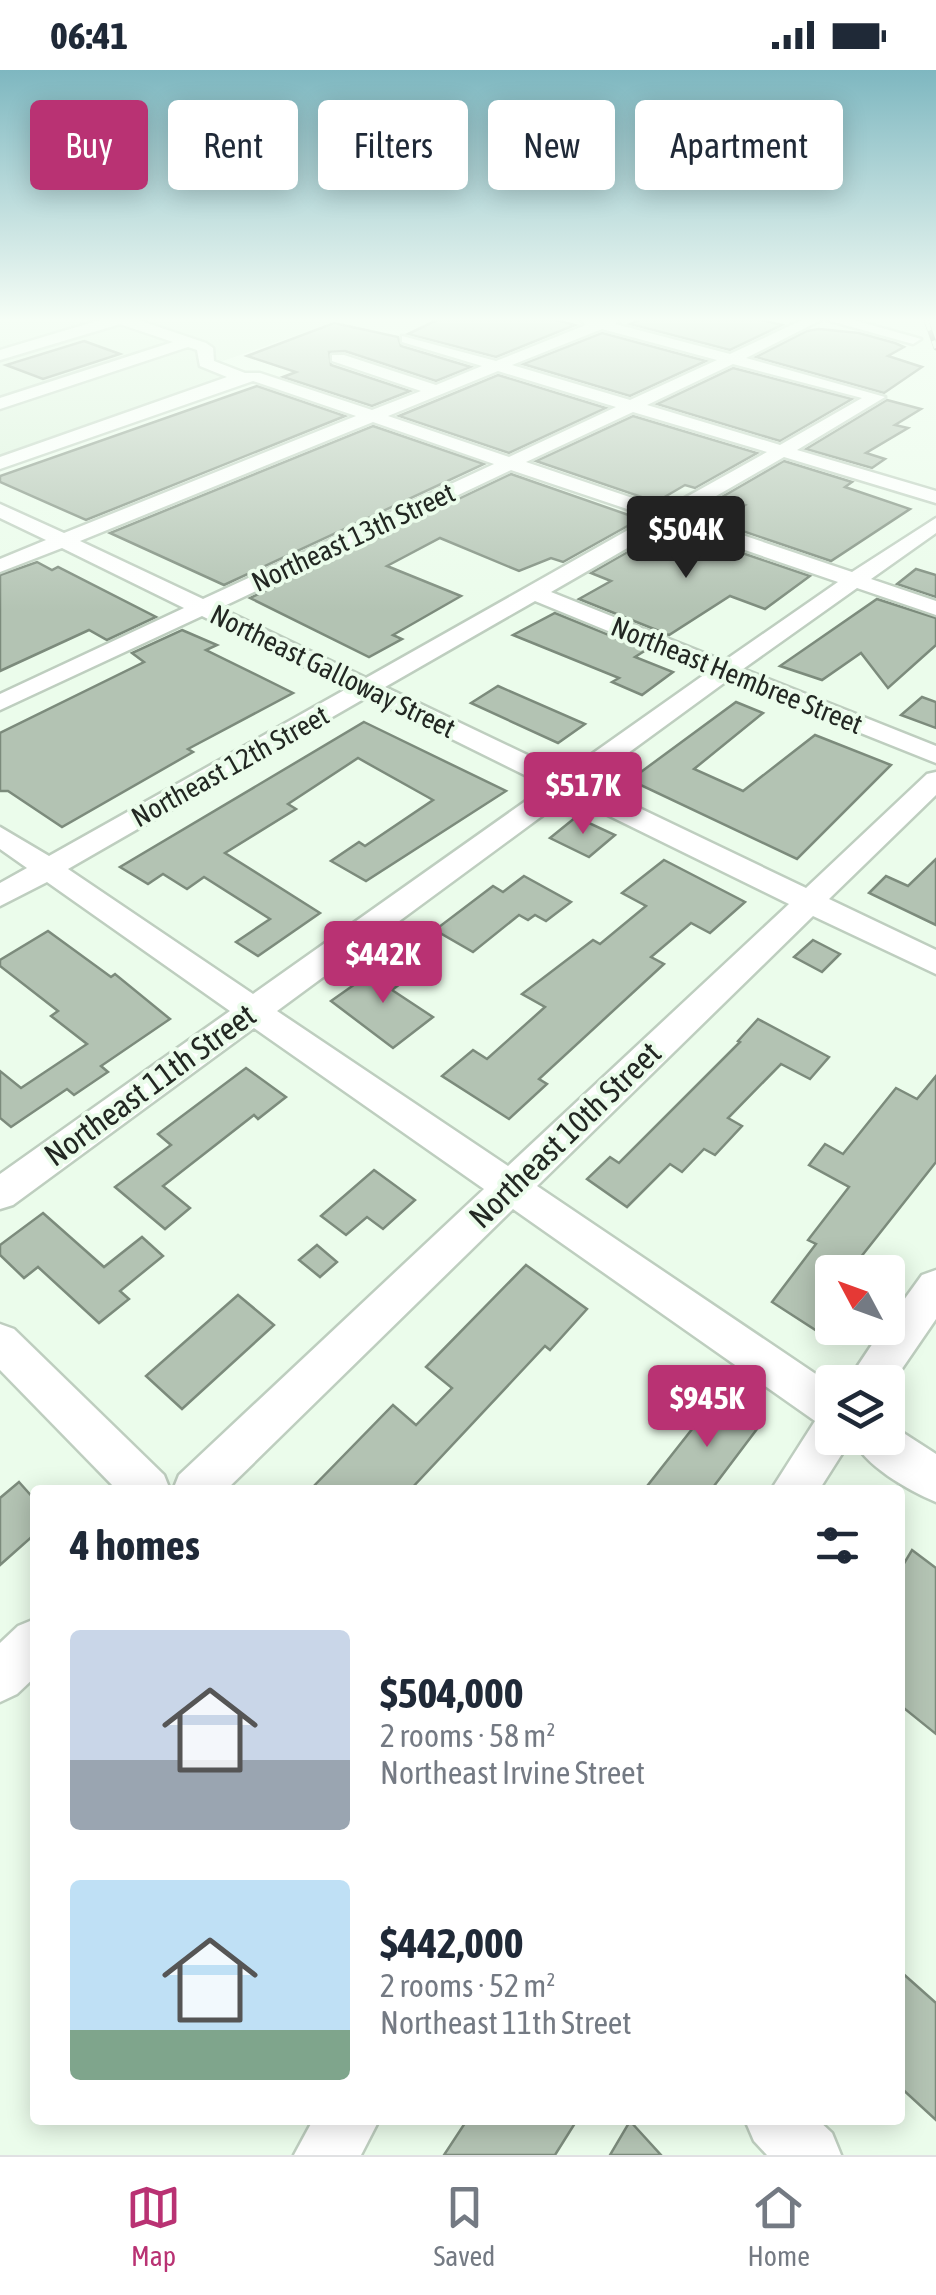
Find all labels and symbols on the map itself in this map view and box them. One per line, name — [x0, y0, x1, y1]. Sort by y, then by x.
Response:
street label: Northeast 13th Street — [247, 476, 459, 598]
pin: $504K — [616, 496, 756, 581]
street label: Northeast Galloway Street — [205, 598, 461, 744]
street label: Northeast Hembree Street — [607, 610, 867, 740]
street label: Northeast 12th Street — [126, 699, 334, 833]
pin: $517K — [513, 752, 653, 837]
pin: $442K — [313, 921, 453, 1006]
street label: Northeast 11th Street — [37, 996, 262, 1173]
street label: Northeast 10th Street — [461, 1034, 668, 1235]
north arrow — [815, 1255, 905, 1345]
pin: $945K — [637, 1365, 777, 1450]

